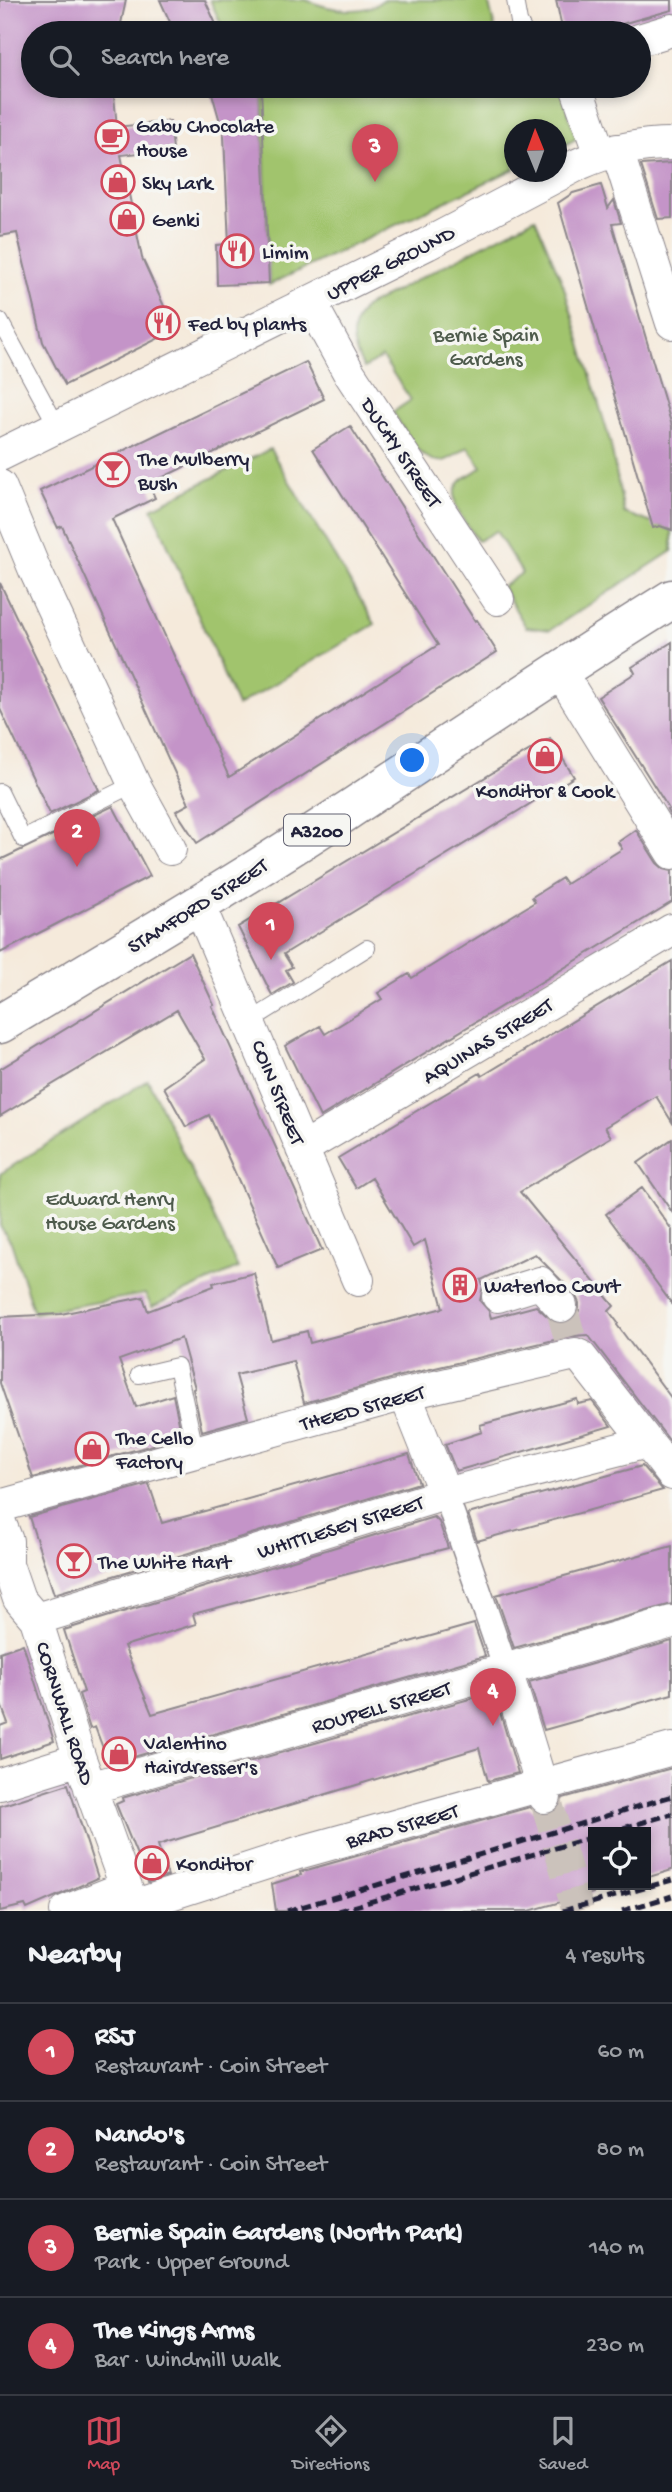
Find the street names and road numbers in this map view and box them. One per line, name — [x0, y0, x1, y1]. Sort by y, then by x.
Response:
street label: UPPER GROUND — [323, 222, 460, 308]
street label: DUCHY STREET — [352, 393, 445, 514]
road number: A3200 — [284, 814, 350, 846]
street label: STAMFORD STREET — [124, 854, 274, 961]
street label: AQUINAS STREET — [419, 994, 559, 1092]
street label: COIN STREET — [243, 1037, 308, 1150]
street label: THEED STREET — [297, 1382, 429, 1439]
street label: WHITTLESEY STREET — [255, 1492, 428, 1567]
street label: CORNWALL ROAD — [28, 1639, 98, 1789]
street label: ROUPELL STREET — [309, 1677, 455, 1741]
street label: BRAD STREET — [343, 1800, 463, 1857]

